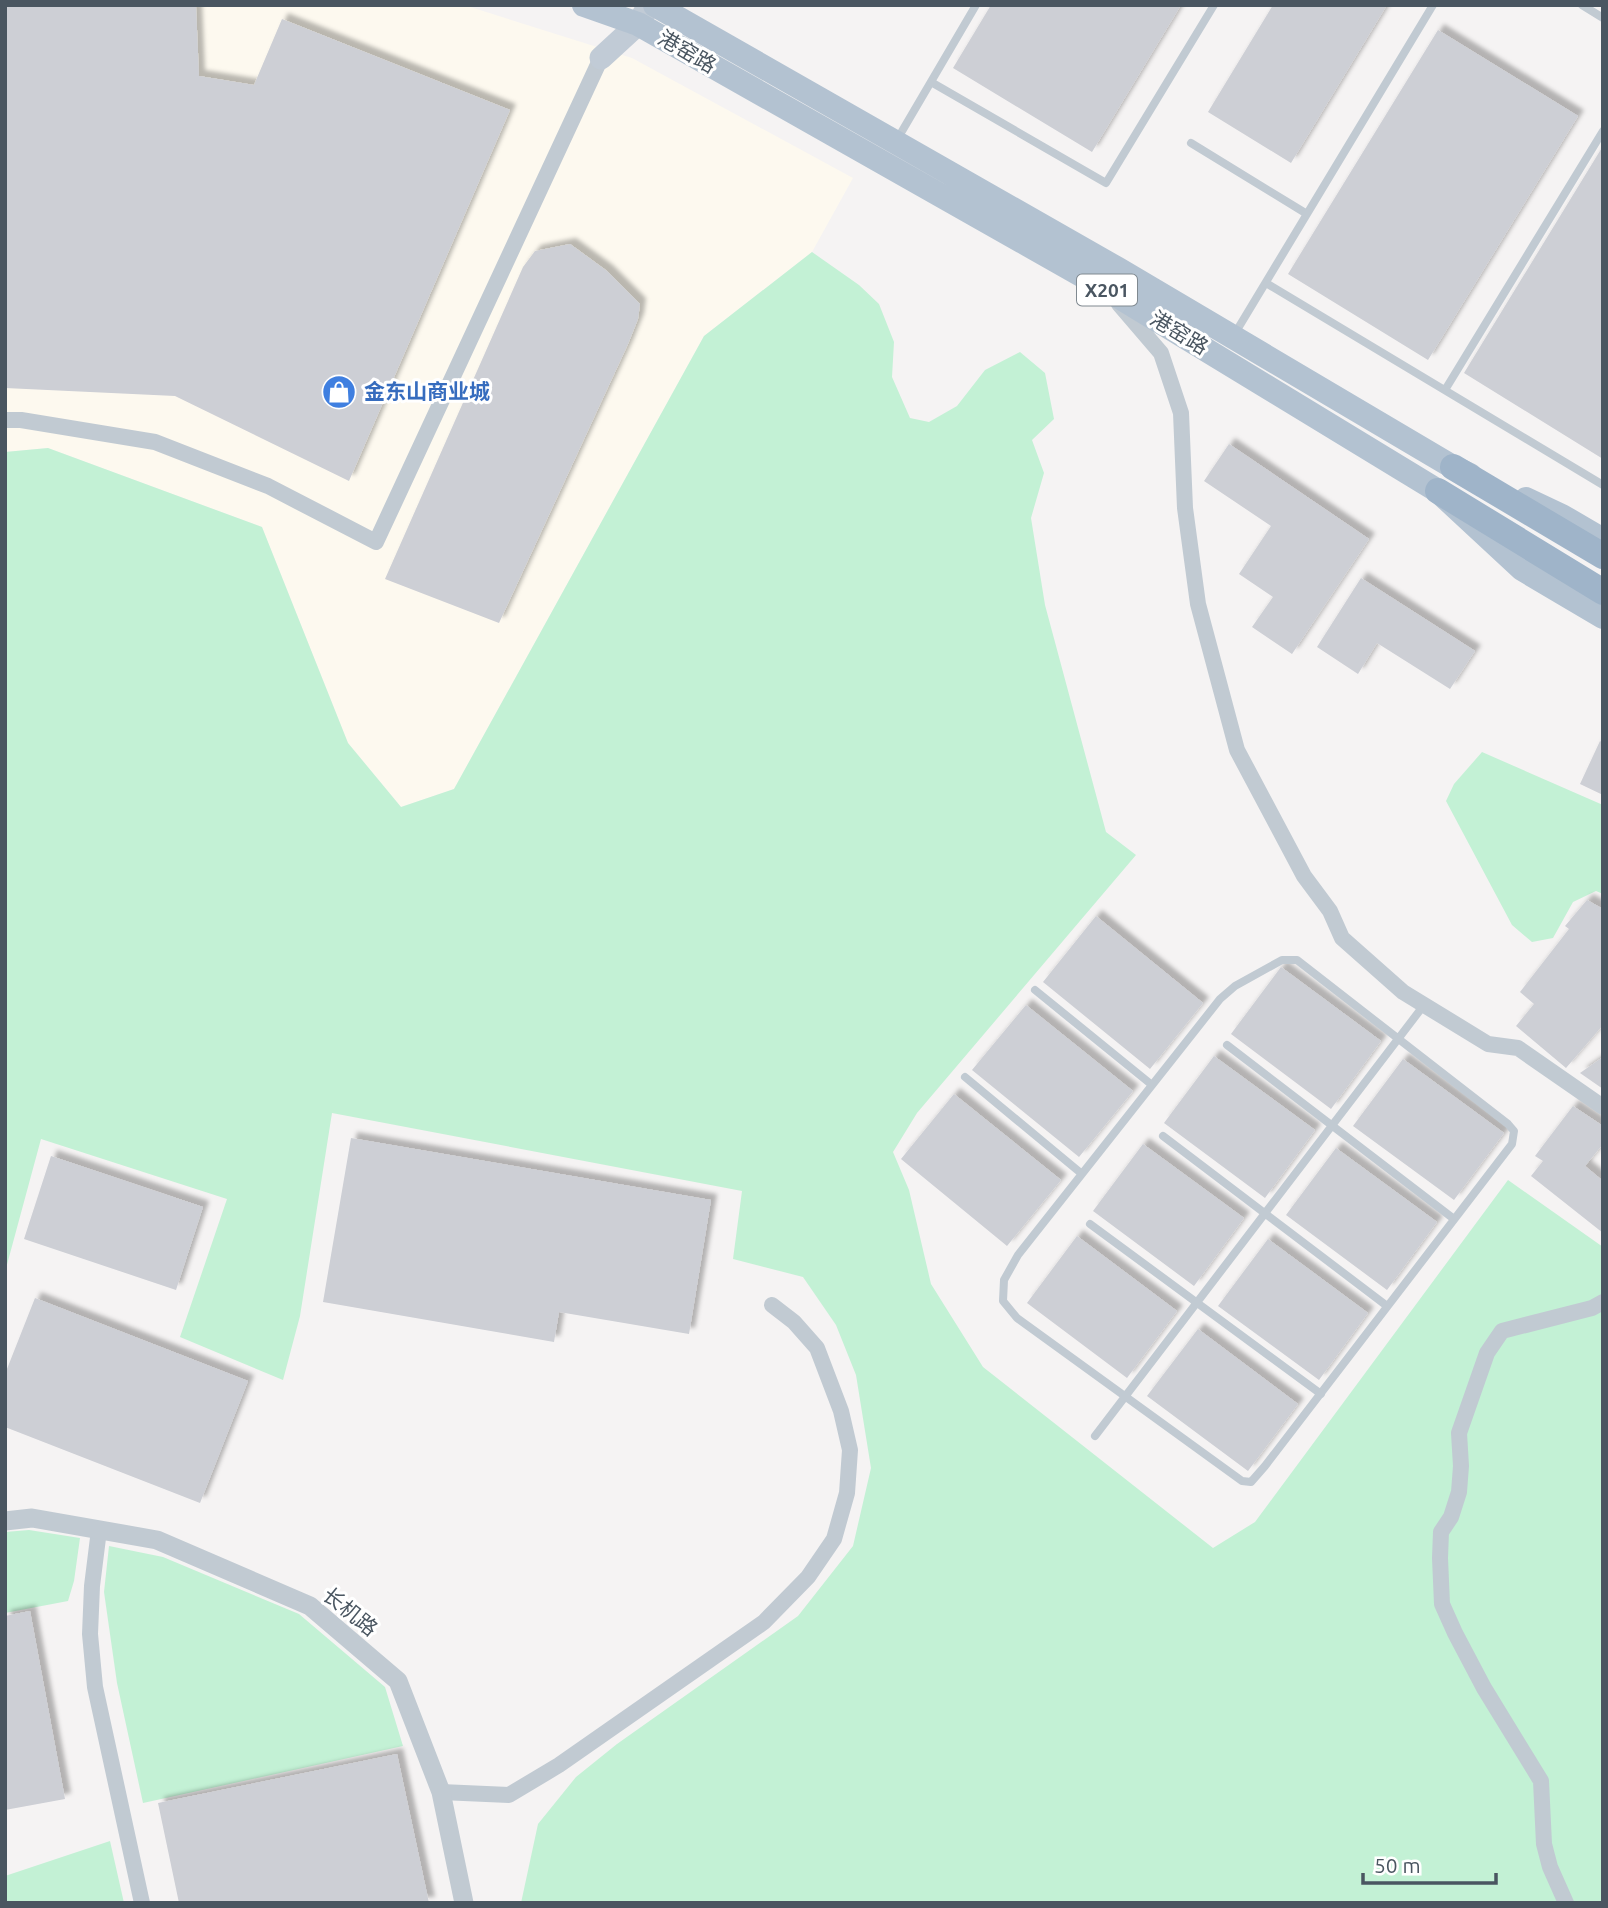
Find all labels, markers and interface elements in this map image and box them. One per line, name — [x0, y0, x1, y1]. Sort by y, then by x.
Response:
street label: 港窑路 — [654, 25, 721, 77]
road number: X201 — [1077, 274, 1137, 306]
street label: 港窑路 — [1146, 306, 1213, 359]
shop icon: 金东山商业城 — [320, 373, 358, 411]
place label: 金东山商业城 — [364, 379, 490, 403]
street label: 长机路 — [319, 1582, 383, 1640]
scale bar — [1363, 1842, 1496, 1886]
text: 50 m — [1374, 1853, 1421, 1877]

